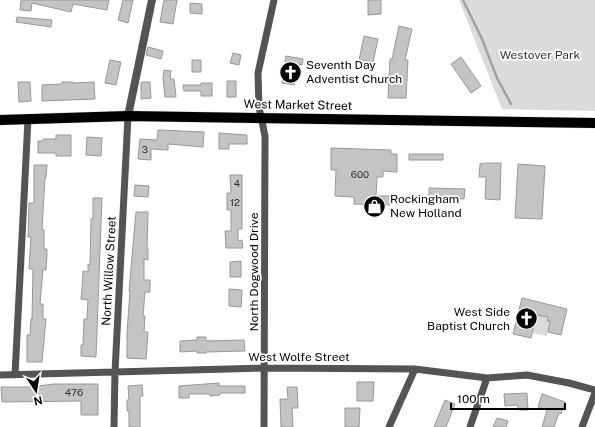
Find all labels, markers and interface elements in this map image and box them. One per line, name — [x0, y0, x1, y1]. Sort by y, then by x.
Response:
park label: Westover Park — [500, 48, 581, 62]
place label: Seventh Day Adventist Church — [306, 58, 402, 86]
church icon: Seventh Day Adventist Church — [278, 59, 304, 85]
street label: West Market Street — [244, 97, 353, 113]
house number: 3 — [142, 143, 148, 155]
house number: 600 — [351, 168, 369, 180]
house number: 4 — [234, 177, 240, 189]
place label: Rockingham New Holland — [390, 192, 462, 220]
shop icon: Rockingham New Holland — [361, 193, 387, 219]
house number: 12 — [230, 196, 240, 208]
street label: North Dogwood Drive — [247, 212, 261, 331]
street label: North Willow Street — [99, 215, 119, 326]
place label: West Side Baptist Church — [427, 305, 510, 333]
church icon: West Side Baptist Church — [513, 306, 539, 332]
street label: West Wolfe Street — [248, 350, 350, 364]
north arrow — [16, 371, 56, 411]
scale bar — [451, 385, 565, 411]
house number: 476 — [65, 386, 83, 398]
text: 100 m — [457, 392, 490, 406]
text: N — [33, 394, 44, 408]

